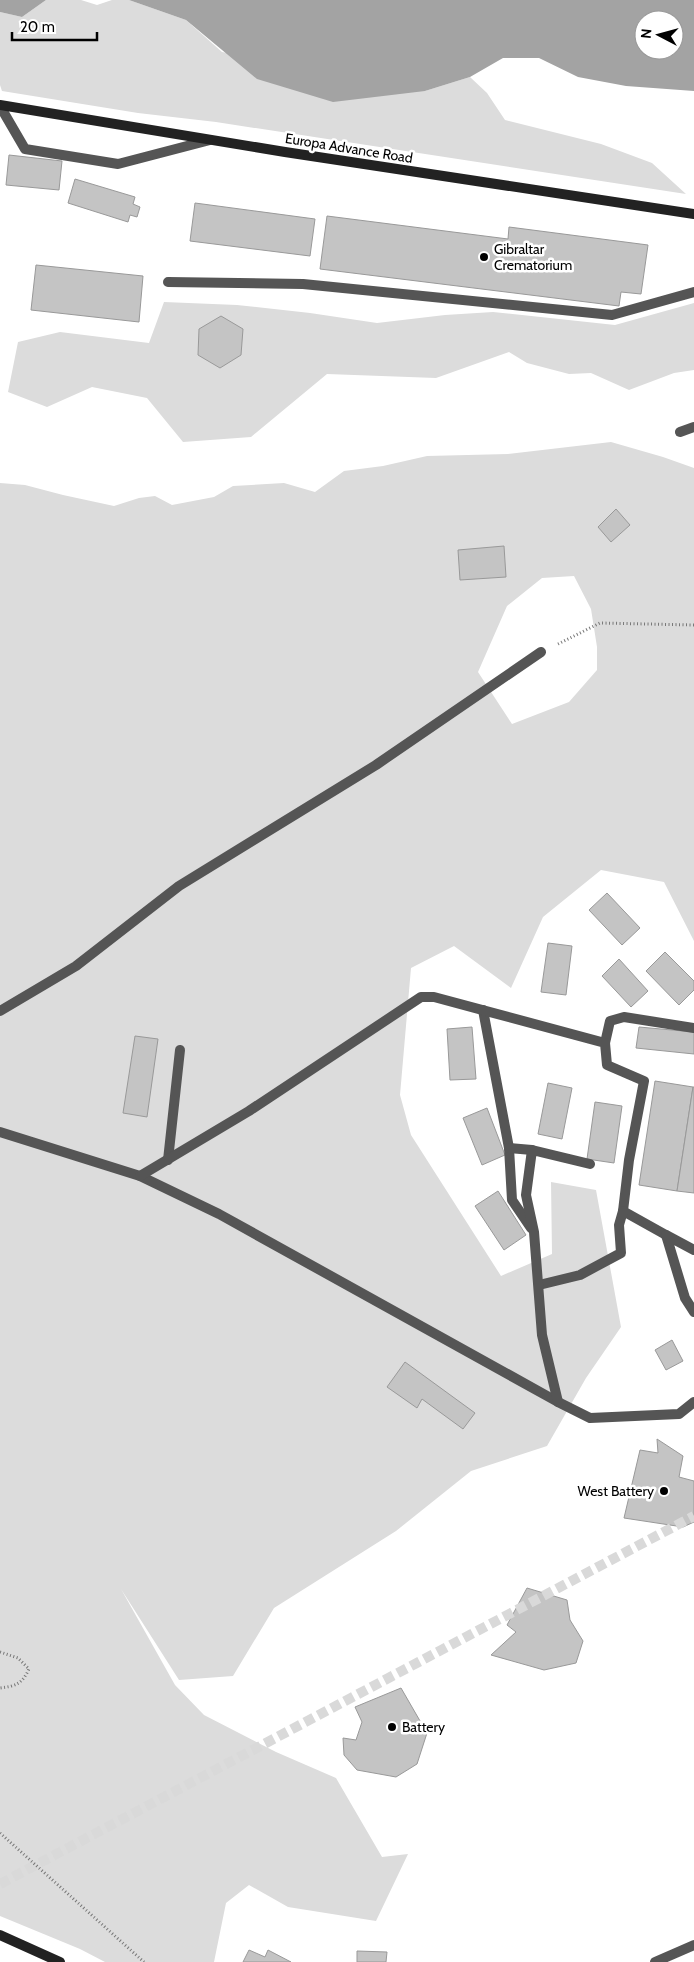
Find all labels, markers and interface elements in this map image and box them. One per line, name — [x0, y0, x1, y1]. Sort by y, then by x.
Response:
scale bar — [12, 10, 98, 42]
north arrow — [634, 10, 684, 60]
text: 20 m — [20, 18, 55, 36]
text: N — [637, 28, 656, 40]
street label: Europa Advance Road — [284, 129, 414, 167]
place label: Gibraltar Crematorium — [494, 240, 572, 274]
marker: Gibraltar Crematorium — [478, 251, 490, 263]
place label: West Battery — [577, 1482, 654, 1500]
marker: West Battery — [658, 1485, 670, 1497]
place label: Battery — [402, 1718, 445, 1736]
marker: Battery — [386, 1721, 398, 1733]

